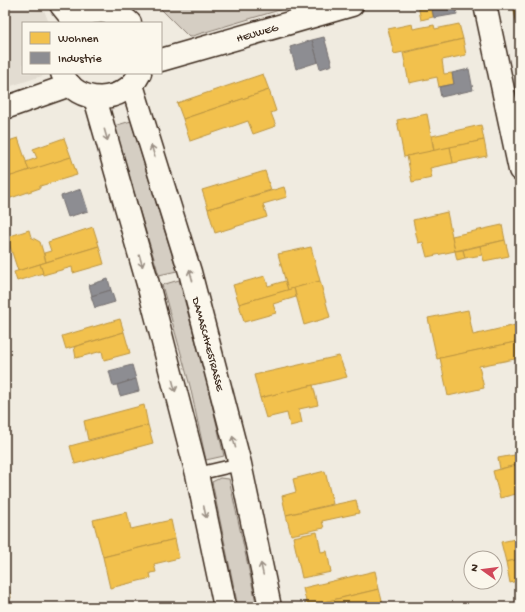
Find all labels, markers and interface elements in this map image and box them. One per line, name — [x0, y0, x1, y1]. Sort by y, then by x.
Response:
legend — [22, 22, 162, 74]
street label: HEUWEG — [235, 22, 281, 46]
text: Wohnen — [58, 33, 99, 47]
text: Industrie — [58, 53, 102, 67]
one-way arrow — [103, 129, 110, 142]
one-way arrow — [149, 145, 156, 158]
one-way arrow — [138, 254, 145, 267]
one-way arrow — [187, 269, 194, 282]
street label: DAMASCHKESTRASSE — [189, 295, 226, 394]
one-way arrow — [171, 379, 178, 392]
one-way arrow — [230, 436, 238, 449]
one-way arrow — [202, 506, 210, 519]
north arrow — [463, 550, 503, 590]
one-way arrow — [258, 563, 266, 576]
text: N — [469, 563, 482, 573]

